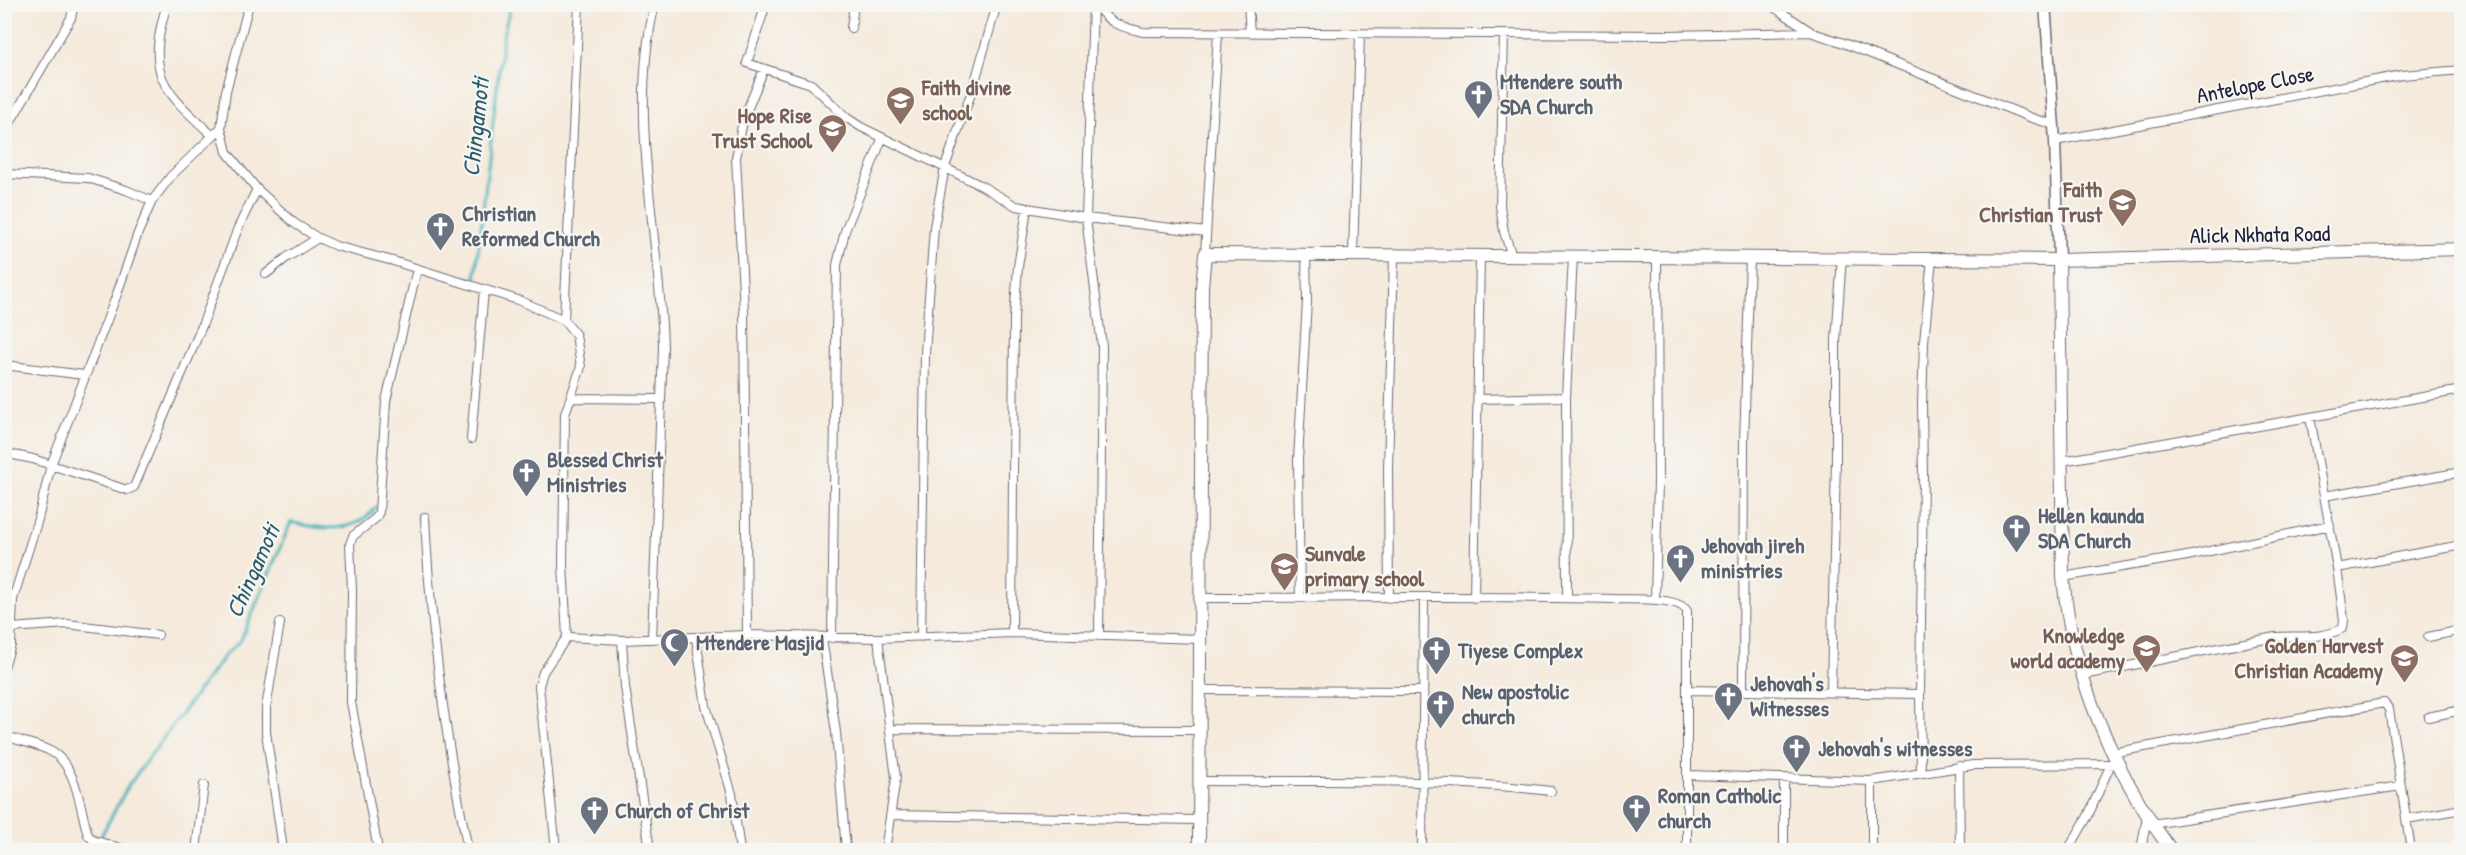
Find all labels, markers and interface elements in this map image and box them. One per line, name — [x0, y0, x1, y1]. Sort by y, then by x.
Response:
street label: Antelope Close — [2194, 58, 2316, 110]
place label: Mtendere south SDA Church — [1500, 66, 1623, 121]
place label: Faith divine school — [921, 72, 1012, 127]
water label: Chingamoti — [454, 73, 497, 178]
church icon: Mtendere south SDA Church — [1463, 78, 1495, 120]
school or university icon: Faith divine school — [885, 84, 917, 126]
place label: Hope Rise Trust School — [711, 100, 813, 155]
school or university icon: Hope Rise Trust School — [817, 112, 849, 154]
place label: Faith Christian Trust — [1979, 174, 2103, 229]
school or university icon: Faith Christian Trust — [2107, 186, 2139, 228]
place label: Christian Reformed Church — [462, 198, 600, 253]
church icon: Christian Reformed Church — [425, 210, 457, 252]
street label: Alick Nkhata Road — [2190, 218, 2331, 250]
place label: Blessed Christ Ministries — [547, 444, 664, 499]
church icon: Blessed Christ Ministries — [510, 456, 542, 498]
place label: Hellen kaunda SDA Church — [2038, 500, 2144, 555]
church icon: Hellen kaunda SDA Church — [2001, 512, 2033, 554]
water label: Chingamoti — [217, 516, 289, 623]
place label: Jehovah jireh ministries — [1701, 530, 1805, 585]
place label: Sunvale primary school — [1305, 538, 1425, 594]
church icon: Jehovah jireh ministries — [1664, 542, 1696, 584]
school or university icon: Sunvale primary school — [1268, 550, 1300, 592]
place label: Knowledge world academy — [2011, 620, 2126, 676]
mosque icon: Mtendere Masjid — [659, 626, 691, 668]
place label: Mtendere Masjid — [696, 627, 824, 657]
place label: Golden Harvest Christian Academy — [2234, 630, 2384, 686]
school or university icon: Knowledge world academy — [2130, 632, 2162, 674]
church icon: Tiyese Complex — [1421, 634, 1453, 676]
place label: Tiyese Complex — [1457, 635, 1583, 666]
school or university icon: Golden Harvest Christian Academy — [2388, 642, 2420, 684]
place label: Jehovah's Witnesses — [1750, 668, 1829, 723]
place label: New apostolic church — [1462, 676, 1569, 731]
church icon: Jehovah's Witnesses — [1713, 680, 1745, 722]
church icon: New apostolic church — [1425, 688, 1457, 730]
church icon: Jehovah's witnesses — [1781, 732, 1813, 774]
place label: Jehovah's witnesses — [1818, 733, 1973, 763]
place label: Roman Catholic church — [1658, 780, 1782, 835]
church icon: Roman Catholic church — [1621, 792, 1653, 834]
church icon: Church of Christ — [578, 794, 610, 836]
place label: Church of Christ — [615, 795, 750, 825]

